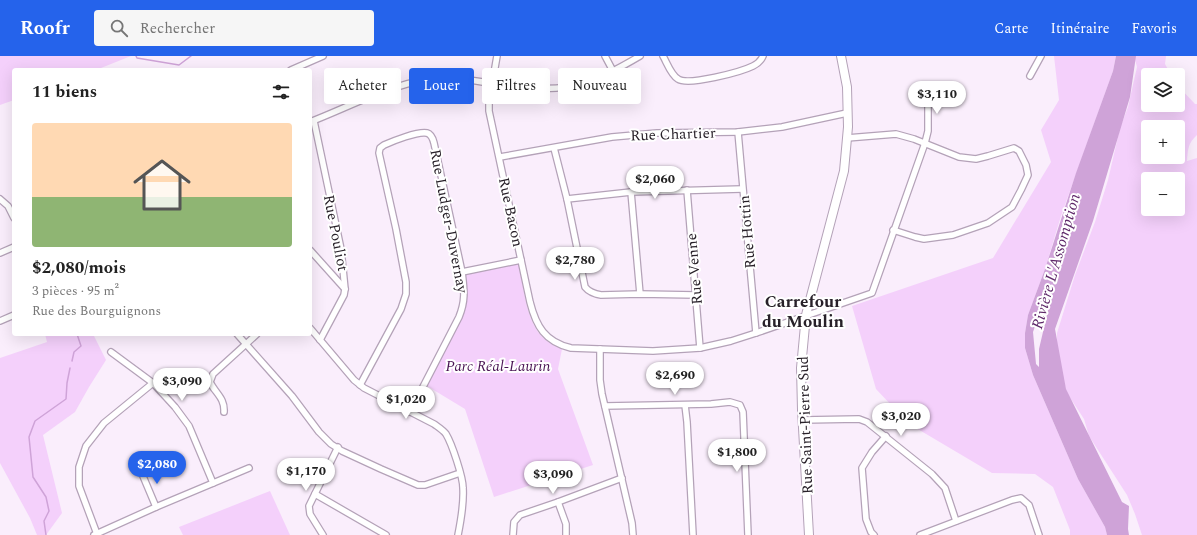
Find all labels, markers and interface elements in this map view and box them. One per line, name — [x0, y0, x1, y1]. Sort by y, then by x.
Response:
search box — [94, 10, 374, 46]
text: Roofr — [20, 14, 70, 43]
icon: search — [108, 17, 130, 39]
text: Rechercher — [140, 17, 215, 40]
text: Carte — [994, 18, 1029, 39]
text: Itinéraire — [1051, 18, 1110, 39]
text: Favoris — [1132, 18, 1177, 39]
chip: Acheter — [324, 68, 401, 104]
chip: Louer — [409, 68, 474, 104]
chip: Filtres — [482, 68, 550, 104]
chip: Nouveau — [558, 68, 641, 104]
map controls — [1141, 68, 1185, 216]
button: layers — [1141, 68, 1185, 112]
text: 11 biens — [32, 79, 97, 105]
icon: filters — [270, 81, 292, 103]
pin: $3,110 — [904, 81, 970, 115]
text: $3,110 — [917, 84, 957, 104]
button: + — [1141, 120, 1185, 164]
street label: Rue Chartier — [630, 122, 716, 147]
street label: Rue Ludger-Duvernay — [423, 147, 474, 296]
icon: home — [126, 149, 198, 221]
pin: $2,060 — [622, 166, 688, 200]
text: $2,060 — [635, 169, 675, 189]
button: − — [1141, 172, 1185, 216]
street label: Rue Bacon — [492, 175, 529, 249]
water label: Rivière L'Assomption — [1025, 190, 1087, 332]
street label: Rue Pouliot — [317, 193, 354, 273]
street label: Rue Hottin — [733, 194, 762, 270]
street label: Rue Venne — [680, 232, 709, 306]
pin: $2,780 — [542, 247, 608, 281]
text: $2,780 — [555, 250, 595, 270]
text: $2,080/mois — [32, 255, 126, 281]
text: 3 pièces · 95 m² — [32, 281, 119, 301]
district label: Carrefour du Moulin — [762, 289, 845, 335]
text: Rue des Bourguignons — [32, 301, 161, 321]
park label: Parc Réal-Laurin — [445, 355, 551, 378]
street label: Rue Saint-Pierre Sud — [792, 356, 819, 494]
pin: $2,690 — [642, 362, 708, 396]
text: $2,690 — [655, 365, 695, 385]
pin: $3,090 — [149, 368, 215, 402]
text: $3,090 — [162, 371, 202, 391]
pin: $1,020 — [373, 386, 439, 420]
text: $1,020 — [386, 389, 426, 409]
pin: $3,020 — [868, 403, 934, 437]
text: $3,020 — [881, 406, 921, 426]
pin: $1,800 — [704, 439, 770, 473]
text: $1,800 — [717, 442, 757, 462]
pin: $2,080 — [124, 451, 190, 485]
text: $2,080 — [137, 454, 177, 474]
pin: $1,170 — [273, 458, 339, 492]
text: $1,170 — [286, 461, 326, 481]
pin: $3,090 — [520, 461, 586, 495]
text: $3,090 — [533, 464, 573, 484]

